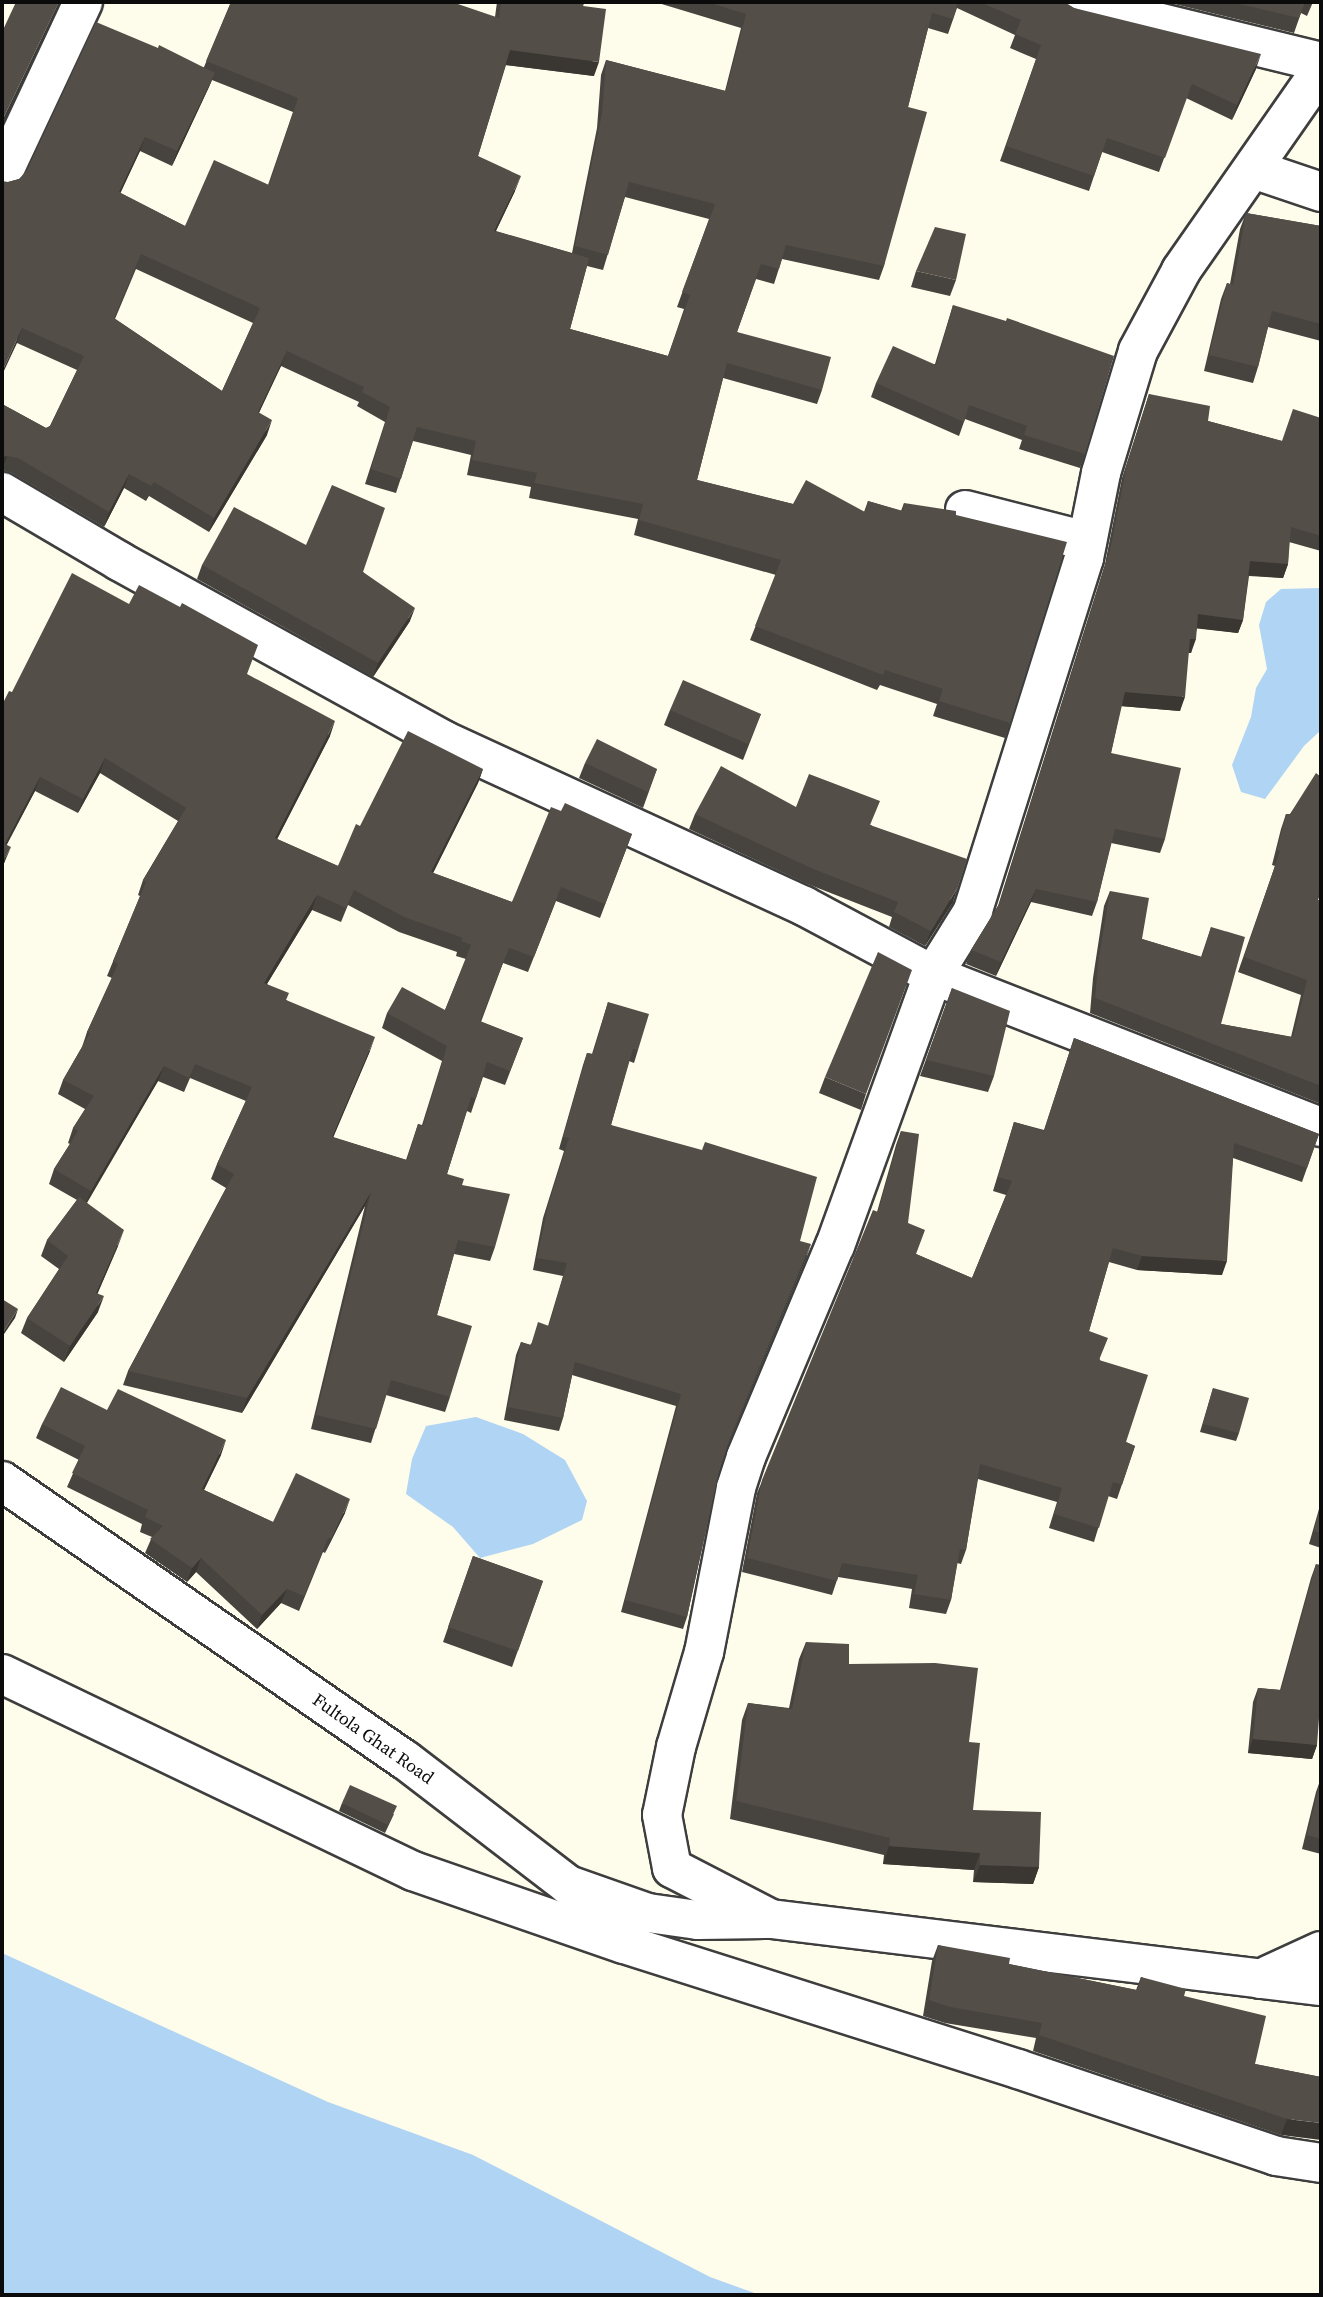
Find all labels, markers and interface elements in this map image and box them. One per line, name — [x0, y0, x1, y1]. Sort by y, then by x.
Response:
street label: Fultola Ghat Road — [308, 1689, 438, 1789]

